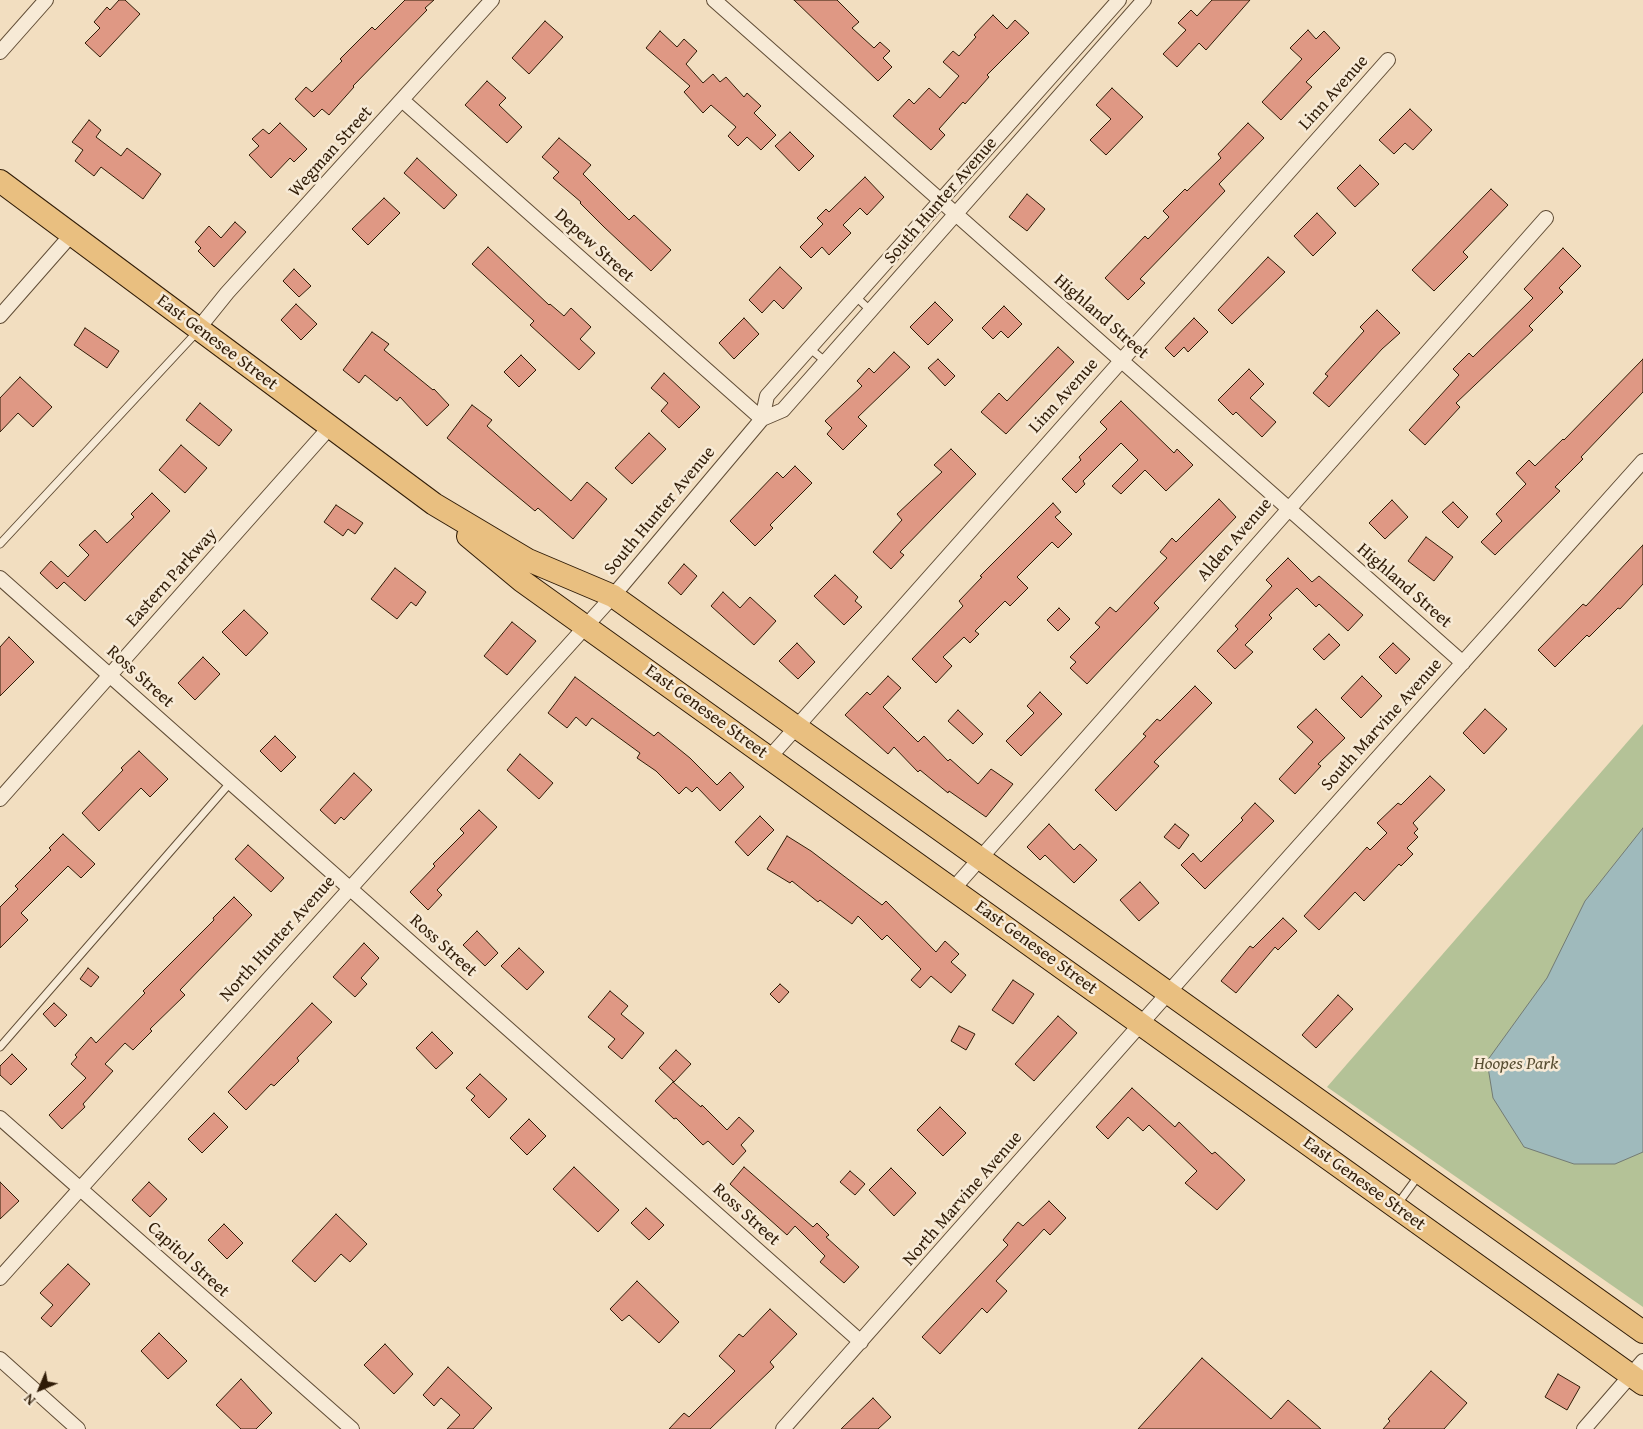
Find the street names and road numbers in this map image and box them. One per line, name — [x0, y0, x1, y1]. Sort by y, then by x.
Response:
street label: Linn Avenue — [1295, 51, 1373, 135]
street label: Wegman Street — [285, 102, 377, 202]
street label: South Hunter Avenue — [880, 133, 1002, 269]
street label: Depew Street — [550, 205, 638, 287]
street label: Highland Street — [1049, 270, 1153, 364]
street label: East Genesee Street — [152, 290, 282, 396]
street label: Linn Avenue — [1025, 354, 1103, 438]
street label: South Hunter Avenue — [600, 442, 720, 580]
street label: Alden Avenue — [1193, 494, 1277, 586]
street label: Eastern Parkway — [122, 524, 222, 632]
street label: Highland Street — [1352, 539, 1456, 633]
street label: Ross Street — [102, 641, 178, 713]
street label: South Marvine Avenue — [1317, 654, 1447, 796]
street label: East Genesee Street — [641, 660, 771, 764]
street label: North Hunter Avenue — [216, 872, 340, 1006]
street label: East Genesee Street — [971, 896, 1101, 1000]
street label: Ross Street — [405, 910, 481, 982]
street label: North Marvine Avenue — [899, 1127, 1027, 1271]
street label: East Genesee Street — [1299, 1132, 1429, 1236]
street label: Ross Street — [708, 1179, 784, 1251]
street label: Capitol Street — [142, 1217, 234, 1303]

